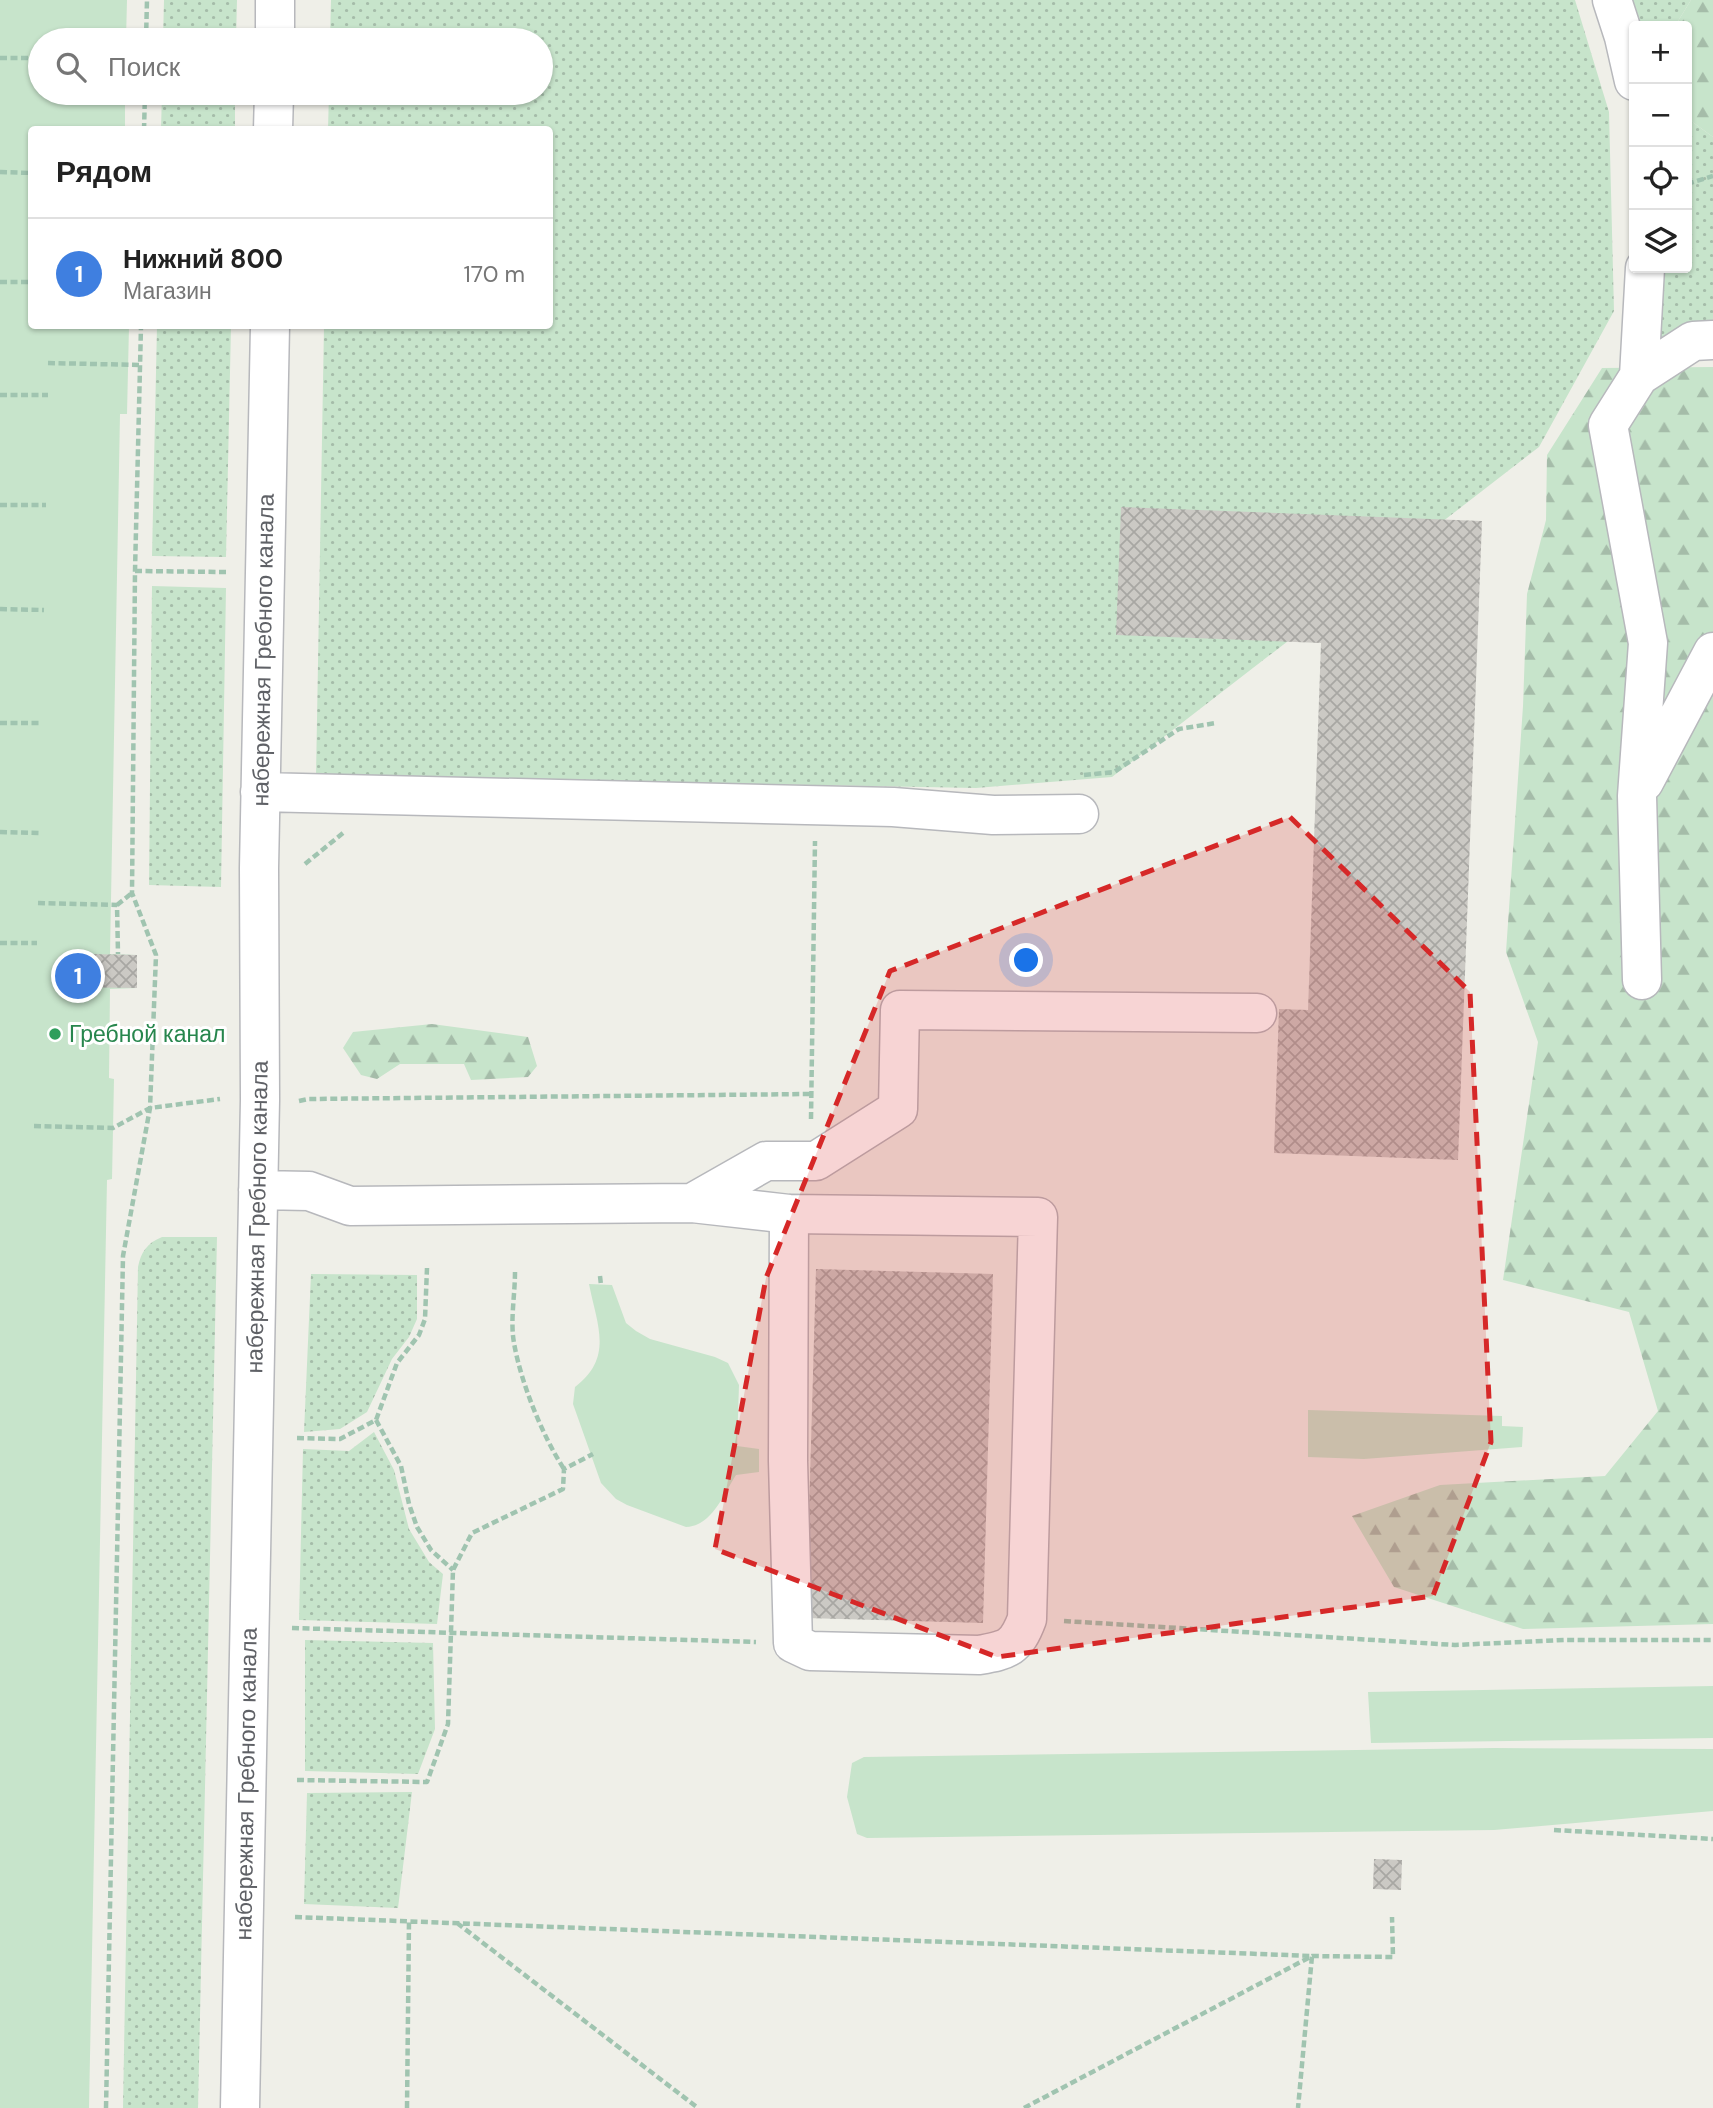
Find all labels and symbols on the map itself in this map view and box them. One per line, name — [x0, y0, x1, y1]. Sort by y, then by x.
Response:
street label: набережная Гребного канала — [245, 493, 281, 807]
your location — [1009, 943, 1043, 977]
pin: 1 — [55, 950, 101, 1002]
place label: Гребной канал — [69, 1019, 225, 1049]
marker: Гребной канал — [47, 1026, 63, 1042]
street label: набережная Гребного канала — [239, 1060, 275, 1374]
street label: набережная Гребного канала — [228, 1627, 264, 1941]

